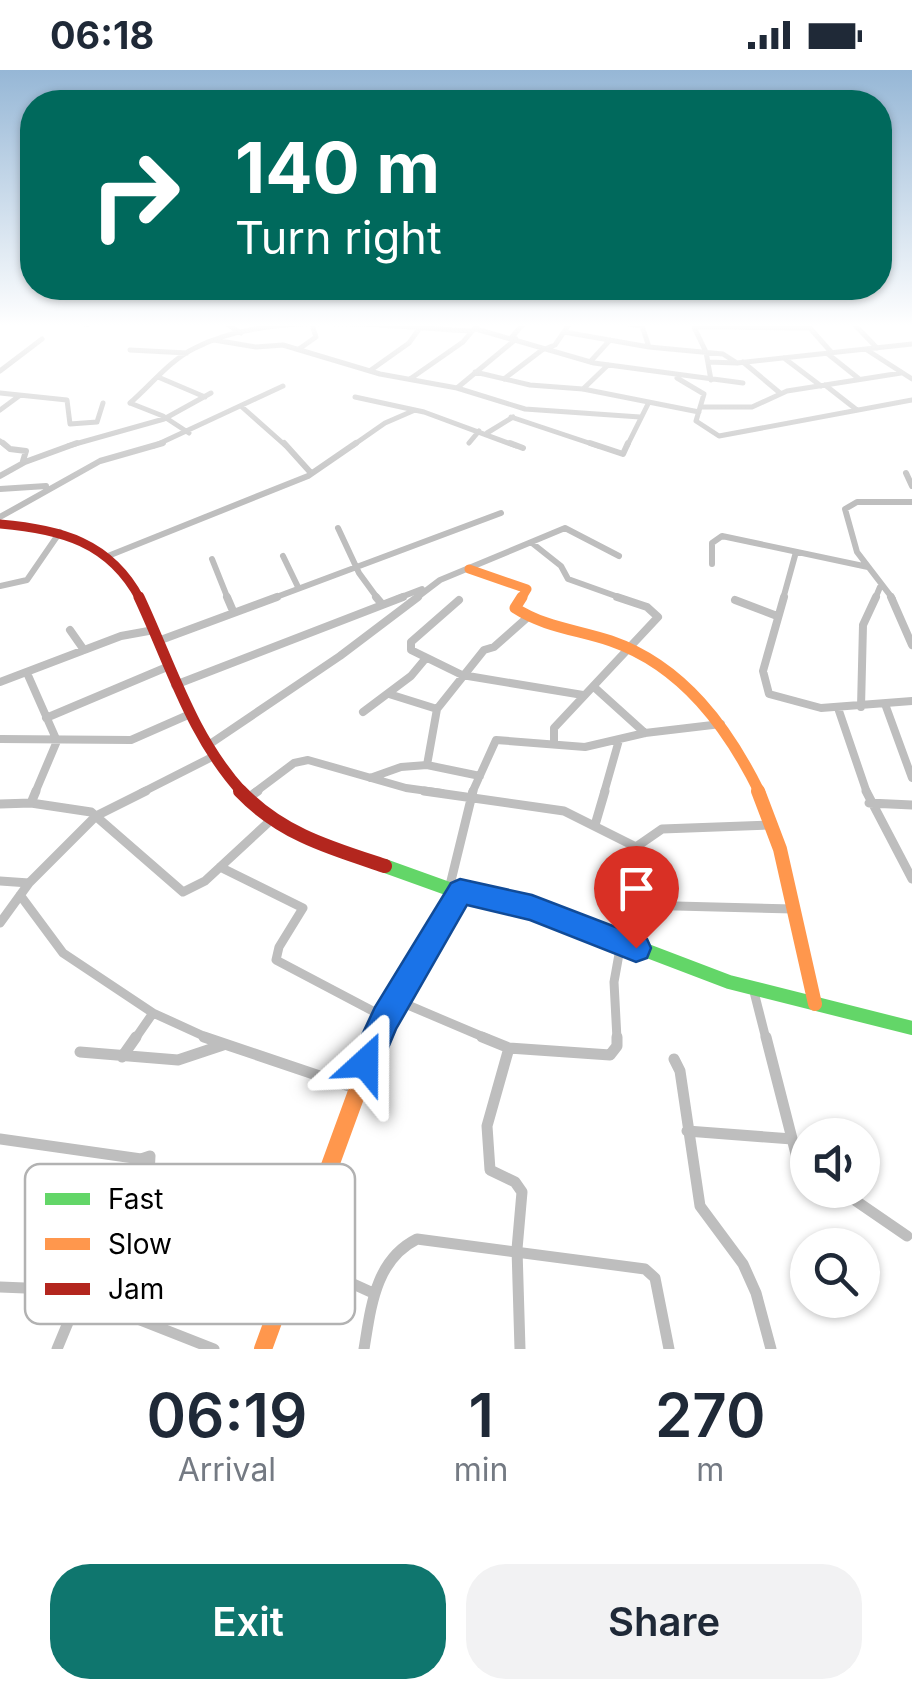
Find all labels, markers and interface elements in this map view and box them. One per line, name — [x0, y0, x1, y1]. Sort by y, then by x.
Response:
text: 06:18 — [50, 12, 154, 58]
text: 140 m — [235, 125, 440, 210]
icon: right — [70, 130, 200, 260]
text: Turn right — [235, 210, 442, 265]
pin — [594, 846, 679, 949]
icon: arrive — [609, 861, 664, 916]
position arrow — [313, 1011, 417, 1115]
map controls — [790, 1118, 880, 1318]
button: sound — [790, 1118, 880, 1208]
legend — [25, 1164, 355, 1324]
text: Fast — [108, 1182, 164, 1216]
text: Slow — [108, 1227, 172, 1261]
button: search — [790, 1228, 880, 1318]
text: Jam — [108, 1272, 164, 1306]
text: 06:19 — [146, 1379, 307, 1451]
text: 1 — [468, 1379, 494, 1451]
text: 270 — [655, 1379, 766, 1451]
text: Arrival — [178, 1450, 276, 1489]
text: min — [454, 1450, 508, 1489]
text: m — [696, 1450, 724, 1489]
button: Exit — [50, 1564, 446, 1679]
button: Share — [466, 1564, 862, 1679]

